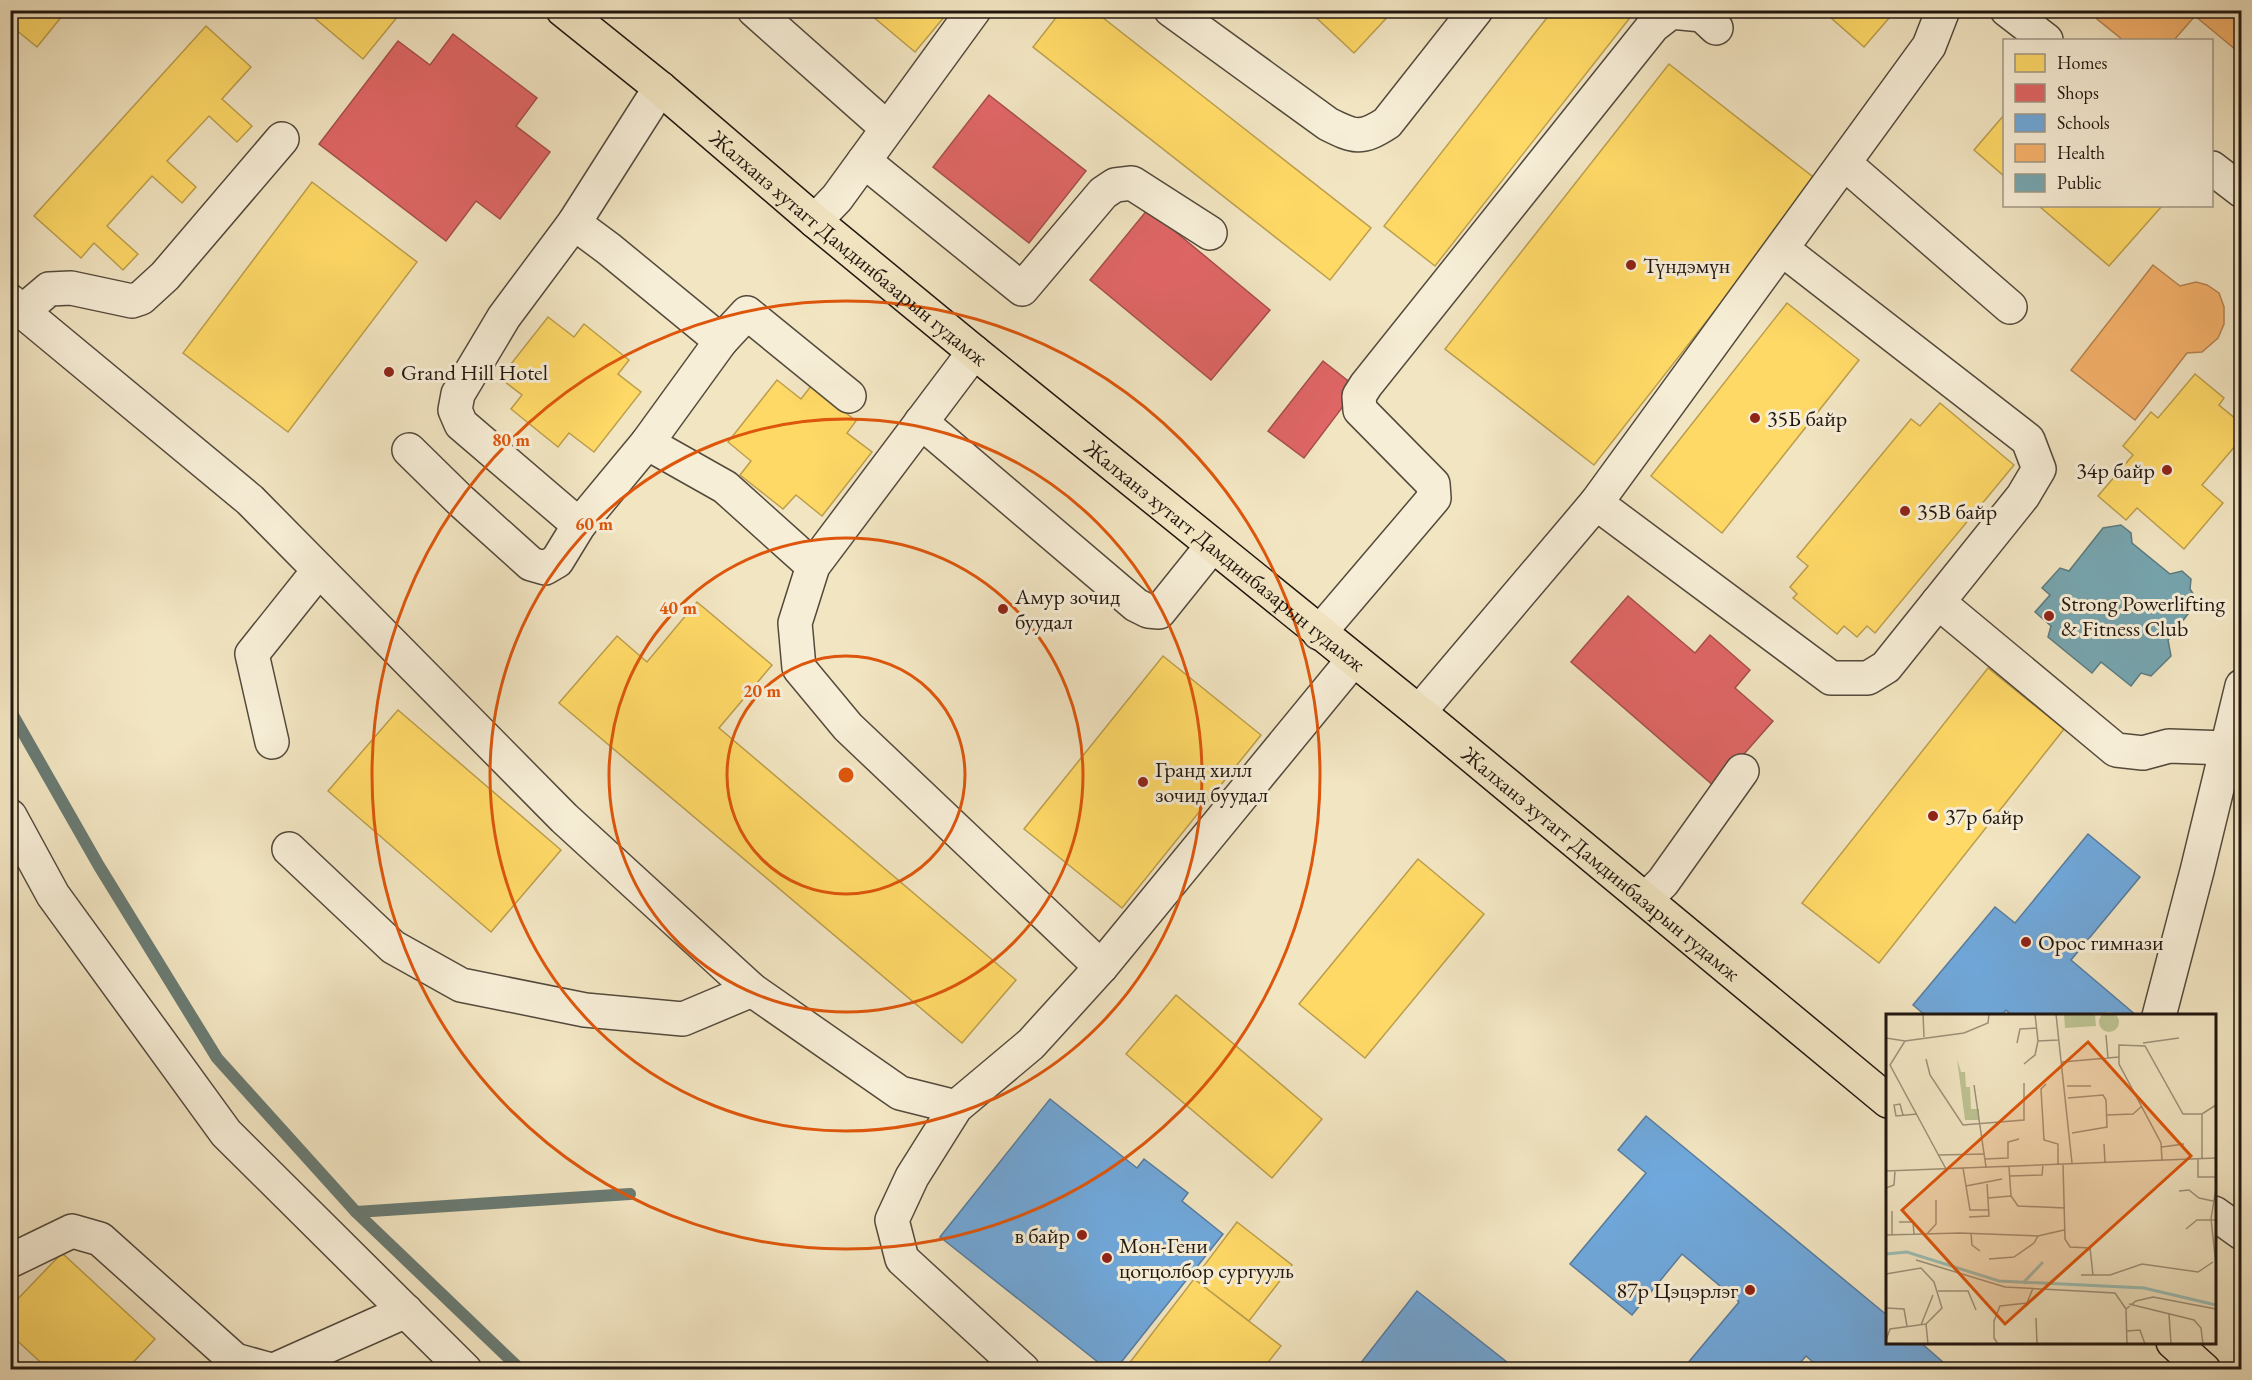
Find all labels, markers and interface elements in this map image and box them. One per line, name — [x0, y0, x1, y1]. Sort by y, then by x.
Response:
legend — [2003, 39, 2213, 207]
text: Homes — [2057, 51, 2108, 74]
text: Shops — [2057, 81, 2099, 104]
text: Schools — [2057, 111, 2110, 134]
street label: Жалханз хутагт Дамдинбазарын гудамж — [703, 122, 995, 373]
text: Health — [2057, 141, 2105, 164]
text: Public — [2057, 171, 2101, 194]
place label: Түндэмүн — [1643, 251, 1730, 280]
marker: Түндэмүн — [1624, 258, 1638, 272]
place label: Grand Hill Hotel — [401, 358, 548, 387]
marker: Grand Hill Hotel — [382, 365, 396, 379]
place label: 35Б байр — [1767, 404, 1847, 433]
marker: 35Б байр — [1748, 411, 1762, 425]
text: 80 m — [492, 428, 530, 451]
street label: Жалханз хутагт Дамдинбазарын гудамж — [1078, 432, 1372, 678]
place label: 34р байр — [2076, 456, 2155, 485]
marker: 34р байр — [2160, 463, 2174, 477]
place label: 35В байр — [1917, 497, 1997, 526]
marker: 35В байр — [1898, 504, 1912, 518]
text: 60 m — [575, 512, 613, 535]
place label: Амур зочид буудал — [1014, 582, 1120, 636]
place label: Strong Powerlifting & Fitness Club — [2061, 589, 2226, 643]
text: 40 m — [659, 596, 697, 619]
marker: Амур зочид буудал — [996, 602, 1010, 616]
marker: Strong Powerlifting & Fitness Club — [2042, 609, 2056, 623]
text: 20 m — [743, 679, 781, 702]
street label: Жалханз хутагт Дамдинбазарын гудамж — [1455, 738, 1747, 988]
place label: Гранд хилл зочид буудал — [1155, 755, 1269, 809]
centre of rings — [836, 765, 856, 785]
marker: Гранд хилл зочид буудал — [1136, 775, 1150, 789]
place label: 37р байр — [1945, 802, 2024, 831]
marker: 37р байр — [1926, 809, 1940, 823]
place label: Орос гимнази — [2038, 928, 2164, 957]
marker: Орос гимнази — [2019, 935, 2033, 949]
inset map — [1886, 1014, 2216, 1344]
place label: в байр — [1014, 1221, 1070, 1250]
marker: в байр — [1075, 1228, 1089, 1242]
place label: Мон-Гени цогцолбор сургууль — [1119, 1231, 1294, 1285]
marker: Мон-Гени цогцолбор сургууль — [1100, 1251, 1114, 1265]
place label: 87р Цэцэрлэг — [1616, 1276, 1738, 1305]
marker: 87р Цэцэрлэг — [1743, 1283, 1757, 1297]

